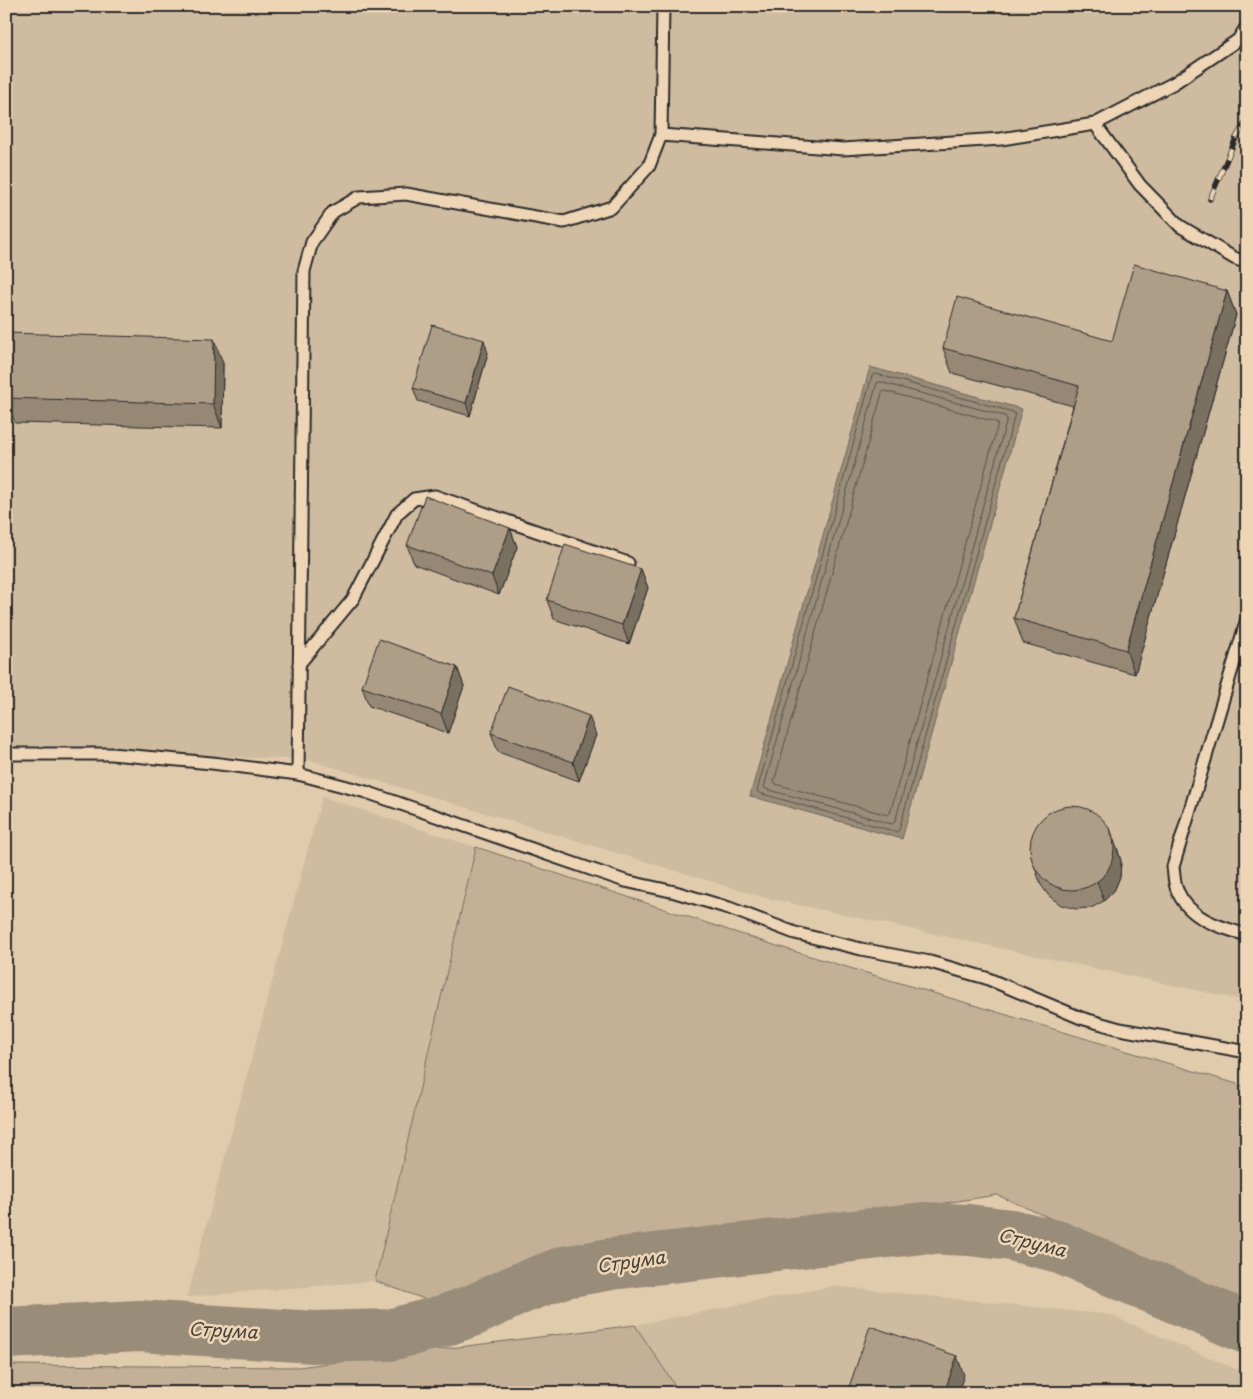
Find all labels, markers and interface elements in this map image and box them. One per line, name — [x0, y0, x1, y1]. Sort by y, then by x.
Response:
water label: Струма — [996, 1220, 1070, 1263]
water label: Струма — [595, 1242, 668, 1279]
water label: Струма — [188, 1314, 259, 1345]

